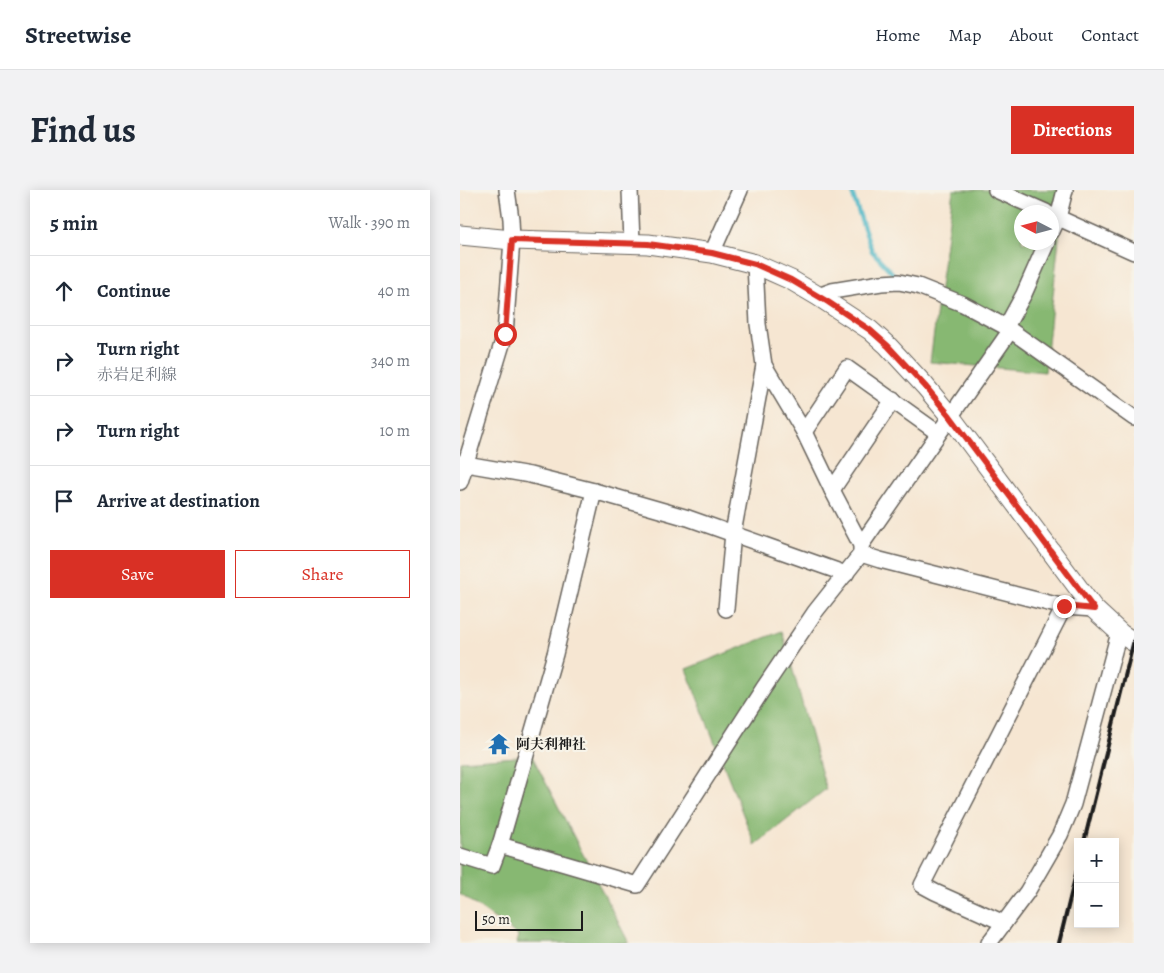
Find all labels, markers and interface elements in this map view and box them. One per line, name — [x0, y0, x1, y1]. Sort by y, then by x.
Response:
text: Streetwise — [25, 19, 131, 51]
text: Home — [875, 23, 920, 47]
text: Map — [948, 23, 981, 47]
text: About — [1009, 23, 1053, 47]
text: Contact — [1081, 23, 1139, 47]
text: Find us — [30, 106, 136, 154]
button: Directions — [1011, 106, 1134, 154]
north arrow — [1014, 205, 1059, 250]
text: 5 min — [50, 209, 98, 237]
text: Walk · 390 m — [329, 212, 410, 234]
icon: ahead — [50, 277, 78, 305]
text: Continue — [97, 278, 171, 304]
text: 40 m — [378, 280, 410, 302]
route start — [494, 323, 517, 346]
text: Turn right — [97, 336, 179, 362]
icon: right — [50, 347, 78, 375]
text: 340 m — [371, 350, 410, 372]
text: 赤岩足利線 — [97, 364, 177, 386]
icon: right — [50, 417, 78, 445]
text: Turn right — [97, 418, 179, 444]
text: 10 m — [380, 420, 410, 442]
icon: arrive — [50, 487, 78, 515]
text: Arrive at destination — [97, 488, 260, 514]
button: Save — [50, 550, 225, 598]
button: Share — [235, 550, 410, 598]
route end — [1053, 595, 1076, 618]
temple icon: 阿夫利神社 — [486, 731, 512, 757]
place label: 阿夫利神社 — [516, 735, 586, 754]
map controls — [1074, 838, 1119, 928]
button: + — [1074, 838, 1119, 883]
button: − — [1074, 883, 1119, 928]
scale bar — [475, 908, 582, 931]
text: 50 m — [482, 910, 510, 929]

